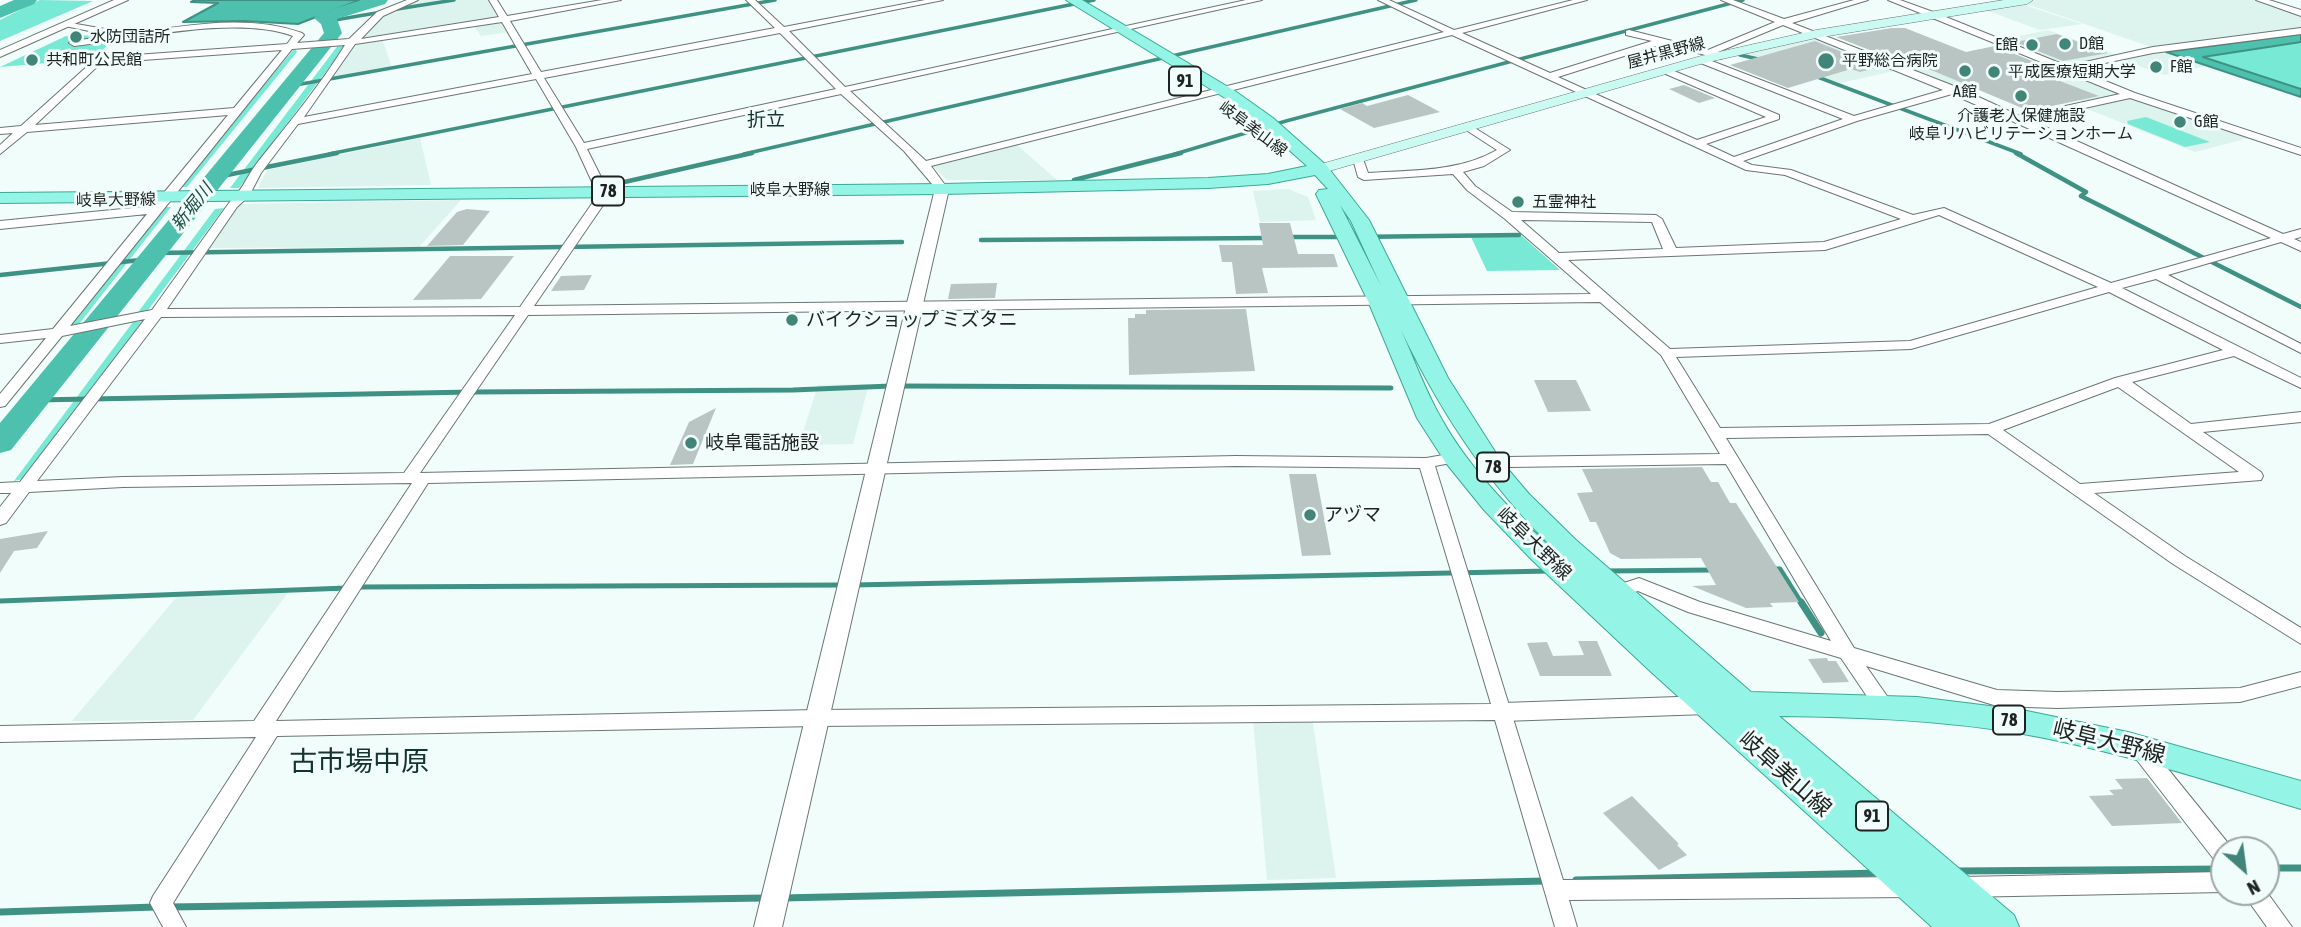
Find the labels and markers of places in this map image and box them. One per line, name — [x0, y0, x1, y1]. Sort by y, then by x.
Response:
place label: 水防団詰所 — [90, 27, 170, 47]
marker: 水防団詰所 — [68, 29, 84, 45]
place label: D館 — [2079, 34, 2104, 54]
place label: E館 — [1995, 35, 2018, 55]
marker: D館 — [2057, 36, 2073, 52]
marker: E館 — [2024, 37, 2040, 53]
place label: 共和町公民館 — [46, 50, 142, 70]
marker: 平野総合病院 — [1816, 51, 1836, 71]
place label: 平野総合病院 — [1842, 51, 1938, 71]
marker: 共和町公民館 — [24, 52, 40, 68]
place label: F館 — [2170, 57, 2192, 77]
marker: F館 — [2148, 59, 2164, 75]
place label: 平成医療短期大学 — [2008, 62, 2136, 82]
marker: A館 — [1957, 63, 1973, 79]
marker: 平成医療短期大学 — [1986, 64, 2002, 80]
place label: A館 — [1953, 82, 1977, 102]
marker: 介護老人保健施設 岐阜リハビリテーションホーム — [2013, 88, 2029, 104]
place label: 介護老人保健施設 岐阜リハビリテーションホーム — [1909, 106, 2133, 144]
place label: G館 — [2194, 112, 2218, 132]
marker: G館 — [2172, 114, 2188, 130]
place label: 五霊神社 — [1532, 192, 1596, 212]
marker: 五霊神社 — [1510, 194, 1526, 210]
place label: バイクショップ ミズタニ — [806, 309, 1018, 331]
marker: バイクショップ ミズタニ — [784, 312, 800, 328]
place label: 岐阜電話施設 — [705, 432, 819, 454]
marker: 岐阜電話施設 — [683, 435, 699, 451]
place label: アヅマ — [1324, 504, 1381, 526]
marker: アヅマ — [1302, 507, 1318, 523]

